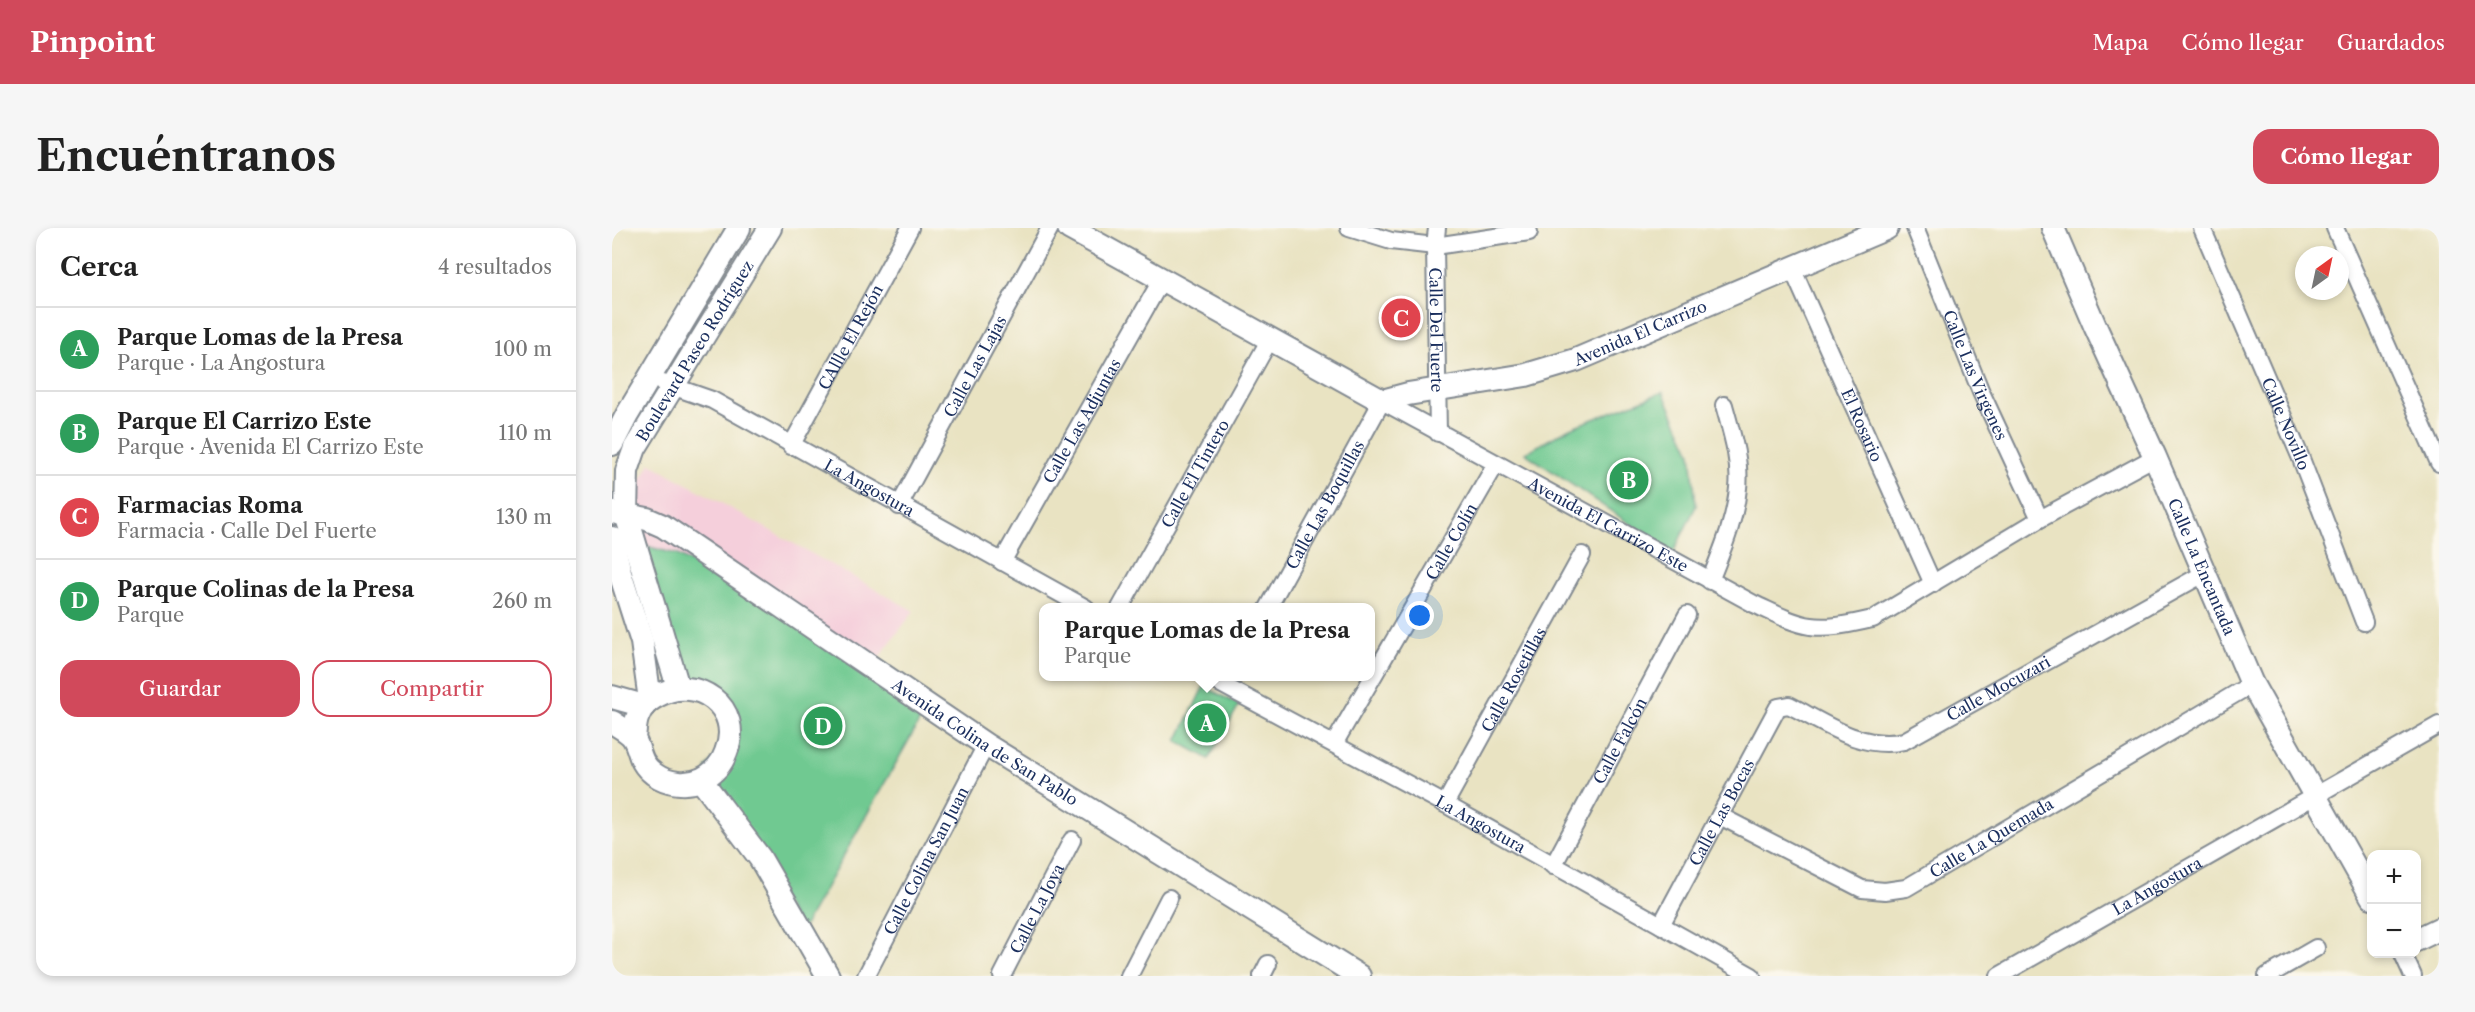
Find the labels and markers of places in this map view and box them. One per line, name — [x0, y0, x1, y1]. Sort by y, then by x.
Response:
pin: C — [1382, 296, 1420, 340]
pin: B — [1610, 458, 1648, 502]
pin: A — [1188, 700, 1226, 746]
pin: D — [804, 704, 842, 748]

